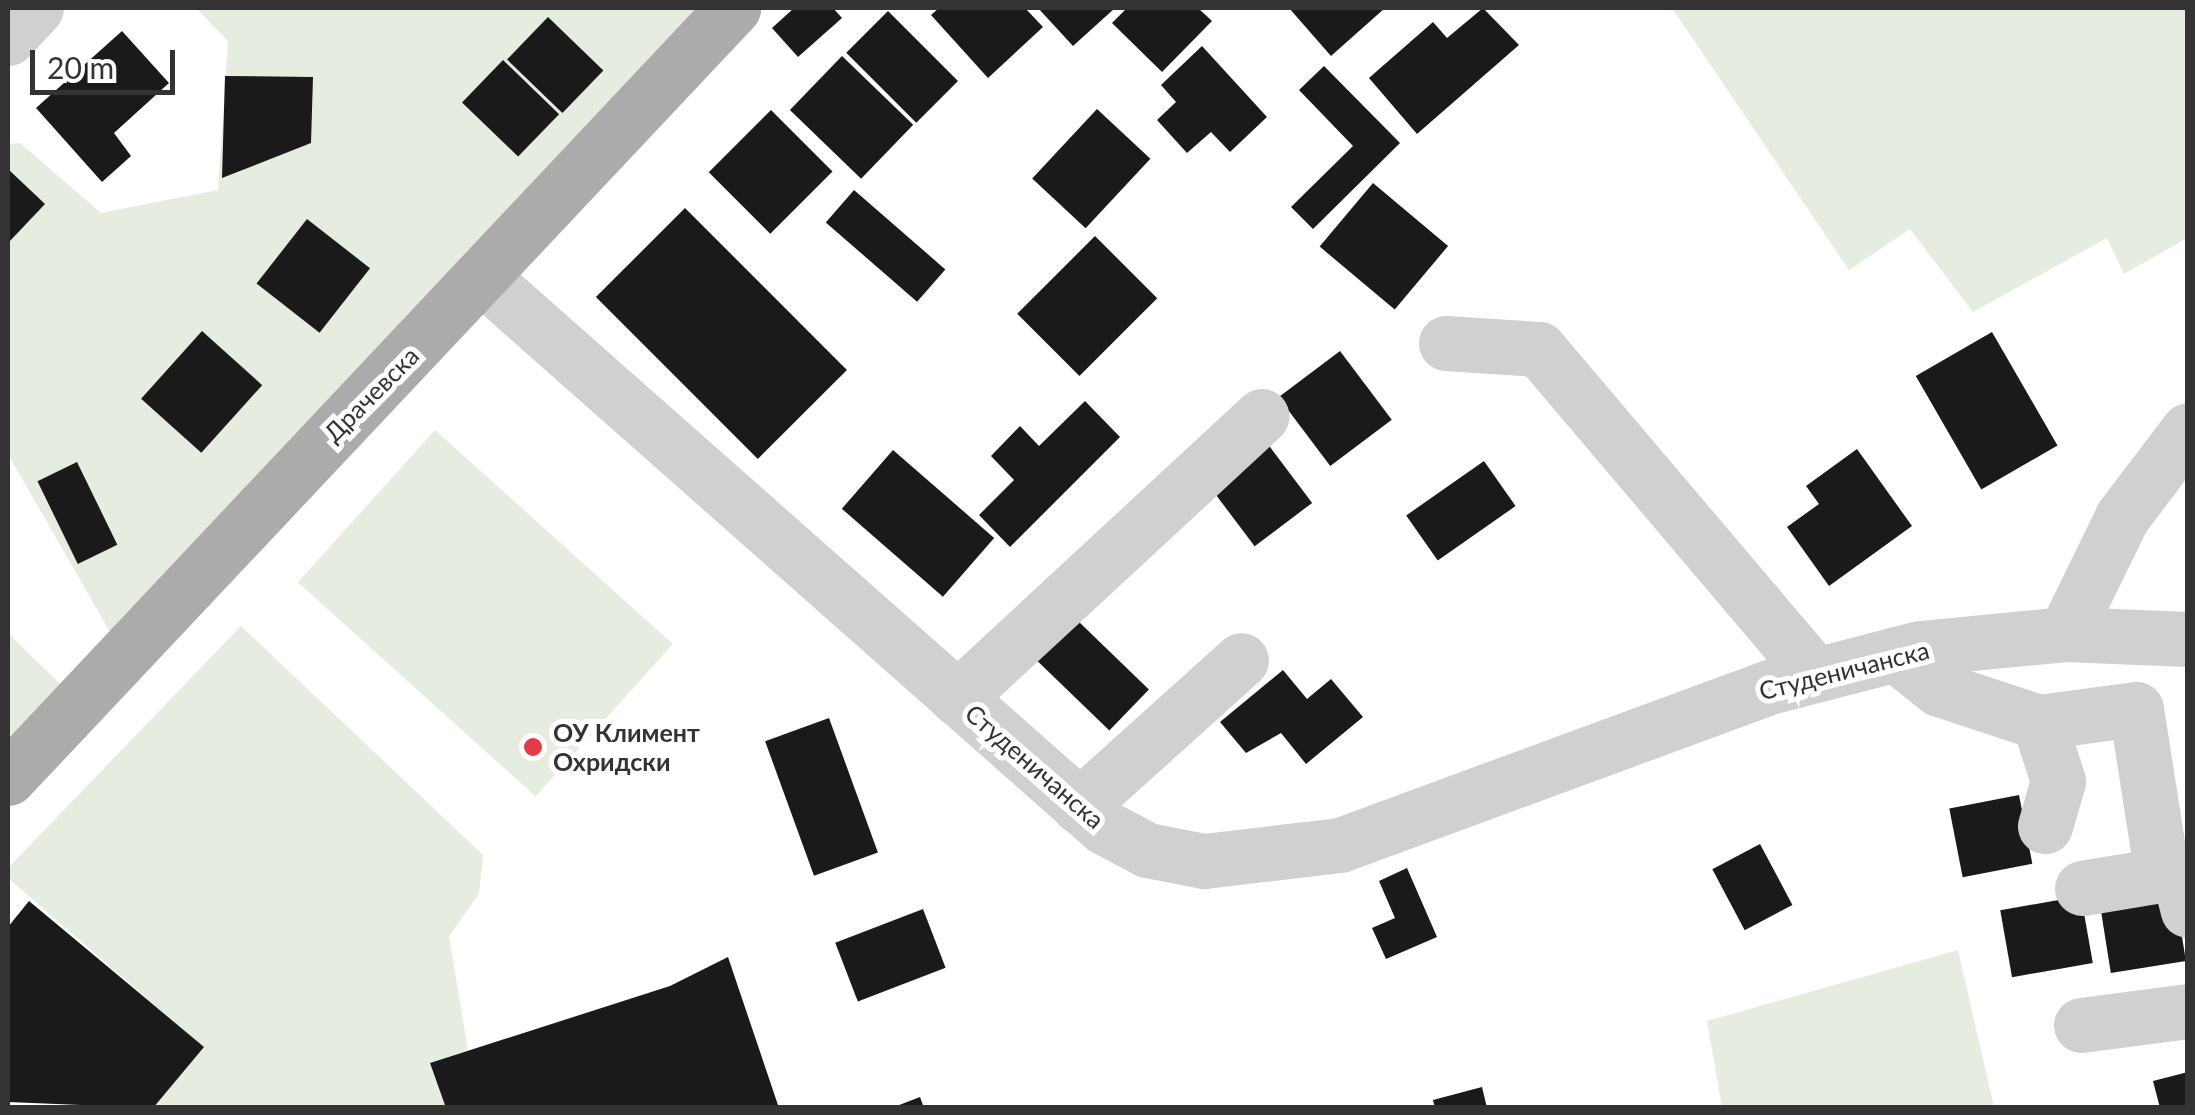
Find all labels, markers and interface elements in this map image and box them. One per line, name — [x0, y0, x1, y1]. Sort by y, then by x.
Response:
scale bar — [35, 30, 180, 92]
text: 20 m — [47, 49, 114, 85]
street label: Драчевска — [317, 340, 425, 448]
street label: Студеничанска — [1756, 634, 1932, 706]
street label: Студеничанска — [959, 698, 1111, 834]
place label: ОУ Климент Охридски — [553, 718, 700, 777]
marker: ОУ Климент Охридски — [522, 736, 544, 758]

